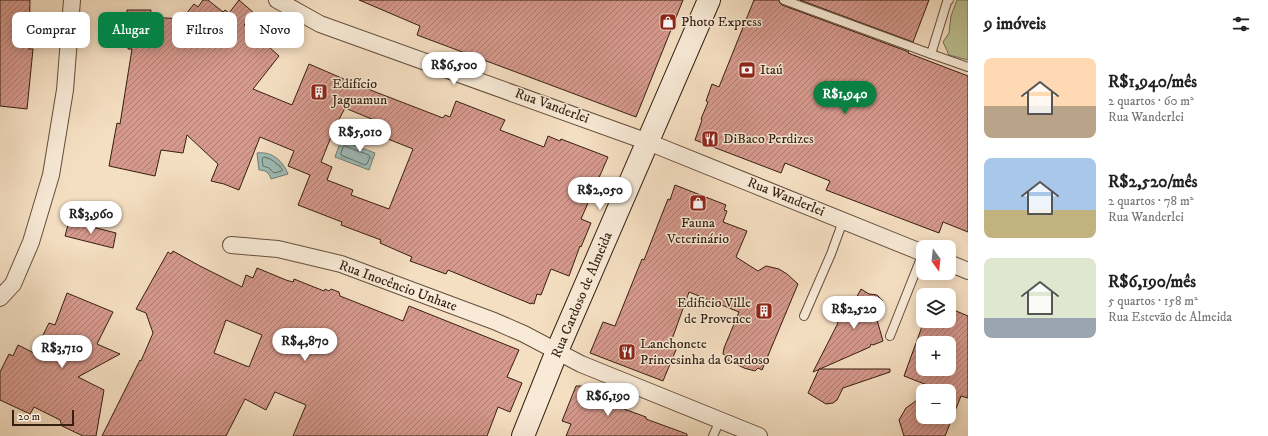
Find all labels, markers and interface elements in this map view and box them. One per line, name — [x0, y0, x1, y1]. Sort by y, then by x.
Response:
chip: Comprar — [12, 12, 90, 48]
chip: Alugar — [98, 12, 164, 48]
chip: Filtros — [172, 12, 237, 48]
chip: Novo — [245, 12, 304, 48]
shop icon: Photo Express — [658, 12, 678, 32]
place label: Photo Express — [681, 13, 762, 31]
text: 9 imóveis — [984, 13, 1046, 35]
icon: filters — [1230, 13, 1252, 35]
pin: R$6,500 — [417, 52, 491, 86]
text: R$6,500 — [431, 57, 477, 73]
bank icon: Itaú — [737, 60, 757, 80]
place label: Itaú — [760, 61, 783, 79]
text: R$1,940/mês — [1108, 71, 1197, 93]
icon: home — [1016, 74, 1064, 122]
place label: Edifício Jaguamun — [330, 75, 388, 109]
pin: R$1,940 — [808, 81, 882, 115]
building icon: Edifício Jaguamun — [309, 82, 329, 102]
street label: Rua Vanderlei — [512, 84, 592, 128]
text: R$1,940 — [823, 86, 867, 102]
text: 2 quartos · 60 m² — [1108, 93, 1194, 109]
text: Rua Wanderlei — [1108, 109, 1184, 125]
pin: R$5,010 — [323, 119, 397, 153]
text: R$5,010 — [338, 124, 382, 140]
restaurant icon: DiBaco Perdizes — [700, 129, 720, 149]
place label: DiBaco Perdizes — [723, 130, 814, 148]
text: R$2,520/mês — [1108, 171, 1197, 193]
street label: Rua Wanderlei — [745, 173, 828, 221]
icon: home — [1016, 174, 1064, 222]
pin: R$2,050 — [563, 177, 637, 211]
text: R$2,050 — [577, 182, 623, 198]
shop icon: Fauna Veterinário — [688, 193, 708, 213]
text: 2 quartos · 78 m² — [1108, 193, 1194, 209]
pin: R$3,960 — [54, 201, 128, 235]
text: R$3,960 — [69, 206, 113, 222]
text: Rua Wanderlei — [1108, 209, 1184, 225]
place label: Fauna Veterinário — [666, 214, 729, 248]
street label: Rua Cardoso de Almeida — [547, 229, 617, 361]
north arrow — [916, 240, 956, 280]
map controls — [916, 240, 956, 424]
street label: Rua Inocêncio Unhate — [336, 256, 460, 316]
text: R$6,190/mês — [1108, 271, 1196, 293]
icon: home — [1016, 274, 1064, 322]
button: layers — [916, 288, 956, 328]
text: 5 quartos · 158 m² — [1108, 293, 1198, 309]
place label: Edificio Ville de Provence — [677, 294, 751, 328]
pin: R$2,520 — [817, 296, 891, 330]
building icon: Edificio Ville de Provence — [754, 301, 774, 321]
text: R$2,520 — [831, 301, 877, 317]
text: Rua Estevão de Almeida — [1108, 309, 1232, 325]
pin: R$4,870 — [268, 328, 342, 362]
text: R$4,870 — [281, 333, 329, 349]
pin: R$3,710 — [25, 335, 99, 369]
place label: Lanchonete Princesinha da Cardoso — [640, 335, 770, 369]
button: + — [916, 336, 956, 376]
text: R$3,710 — [41, 340, 83, 356]
restaurant icon: Lanchonete Princesinha da Cardoso — [617, 342, 637, 362]
pin: R$6,190 — [571, 383, 645, 417]
button: − — [916, 384, 956, 424]
text: R$6,190 — [586, 388, 630, 404]
scale bar — [12, 408, 74, 427]
text: 20 m — [18, 410, 40, 424]

